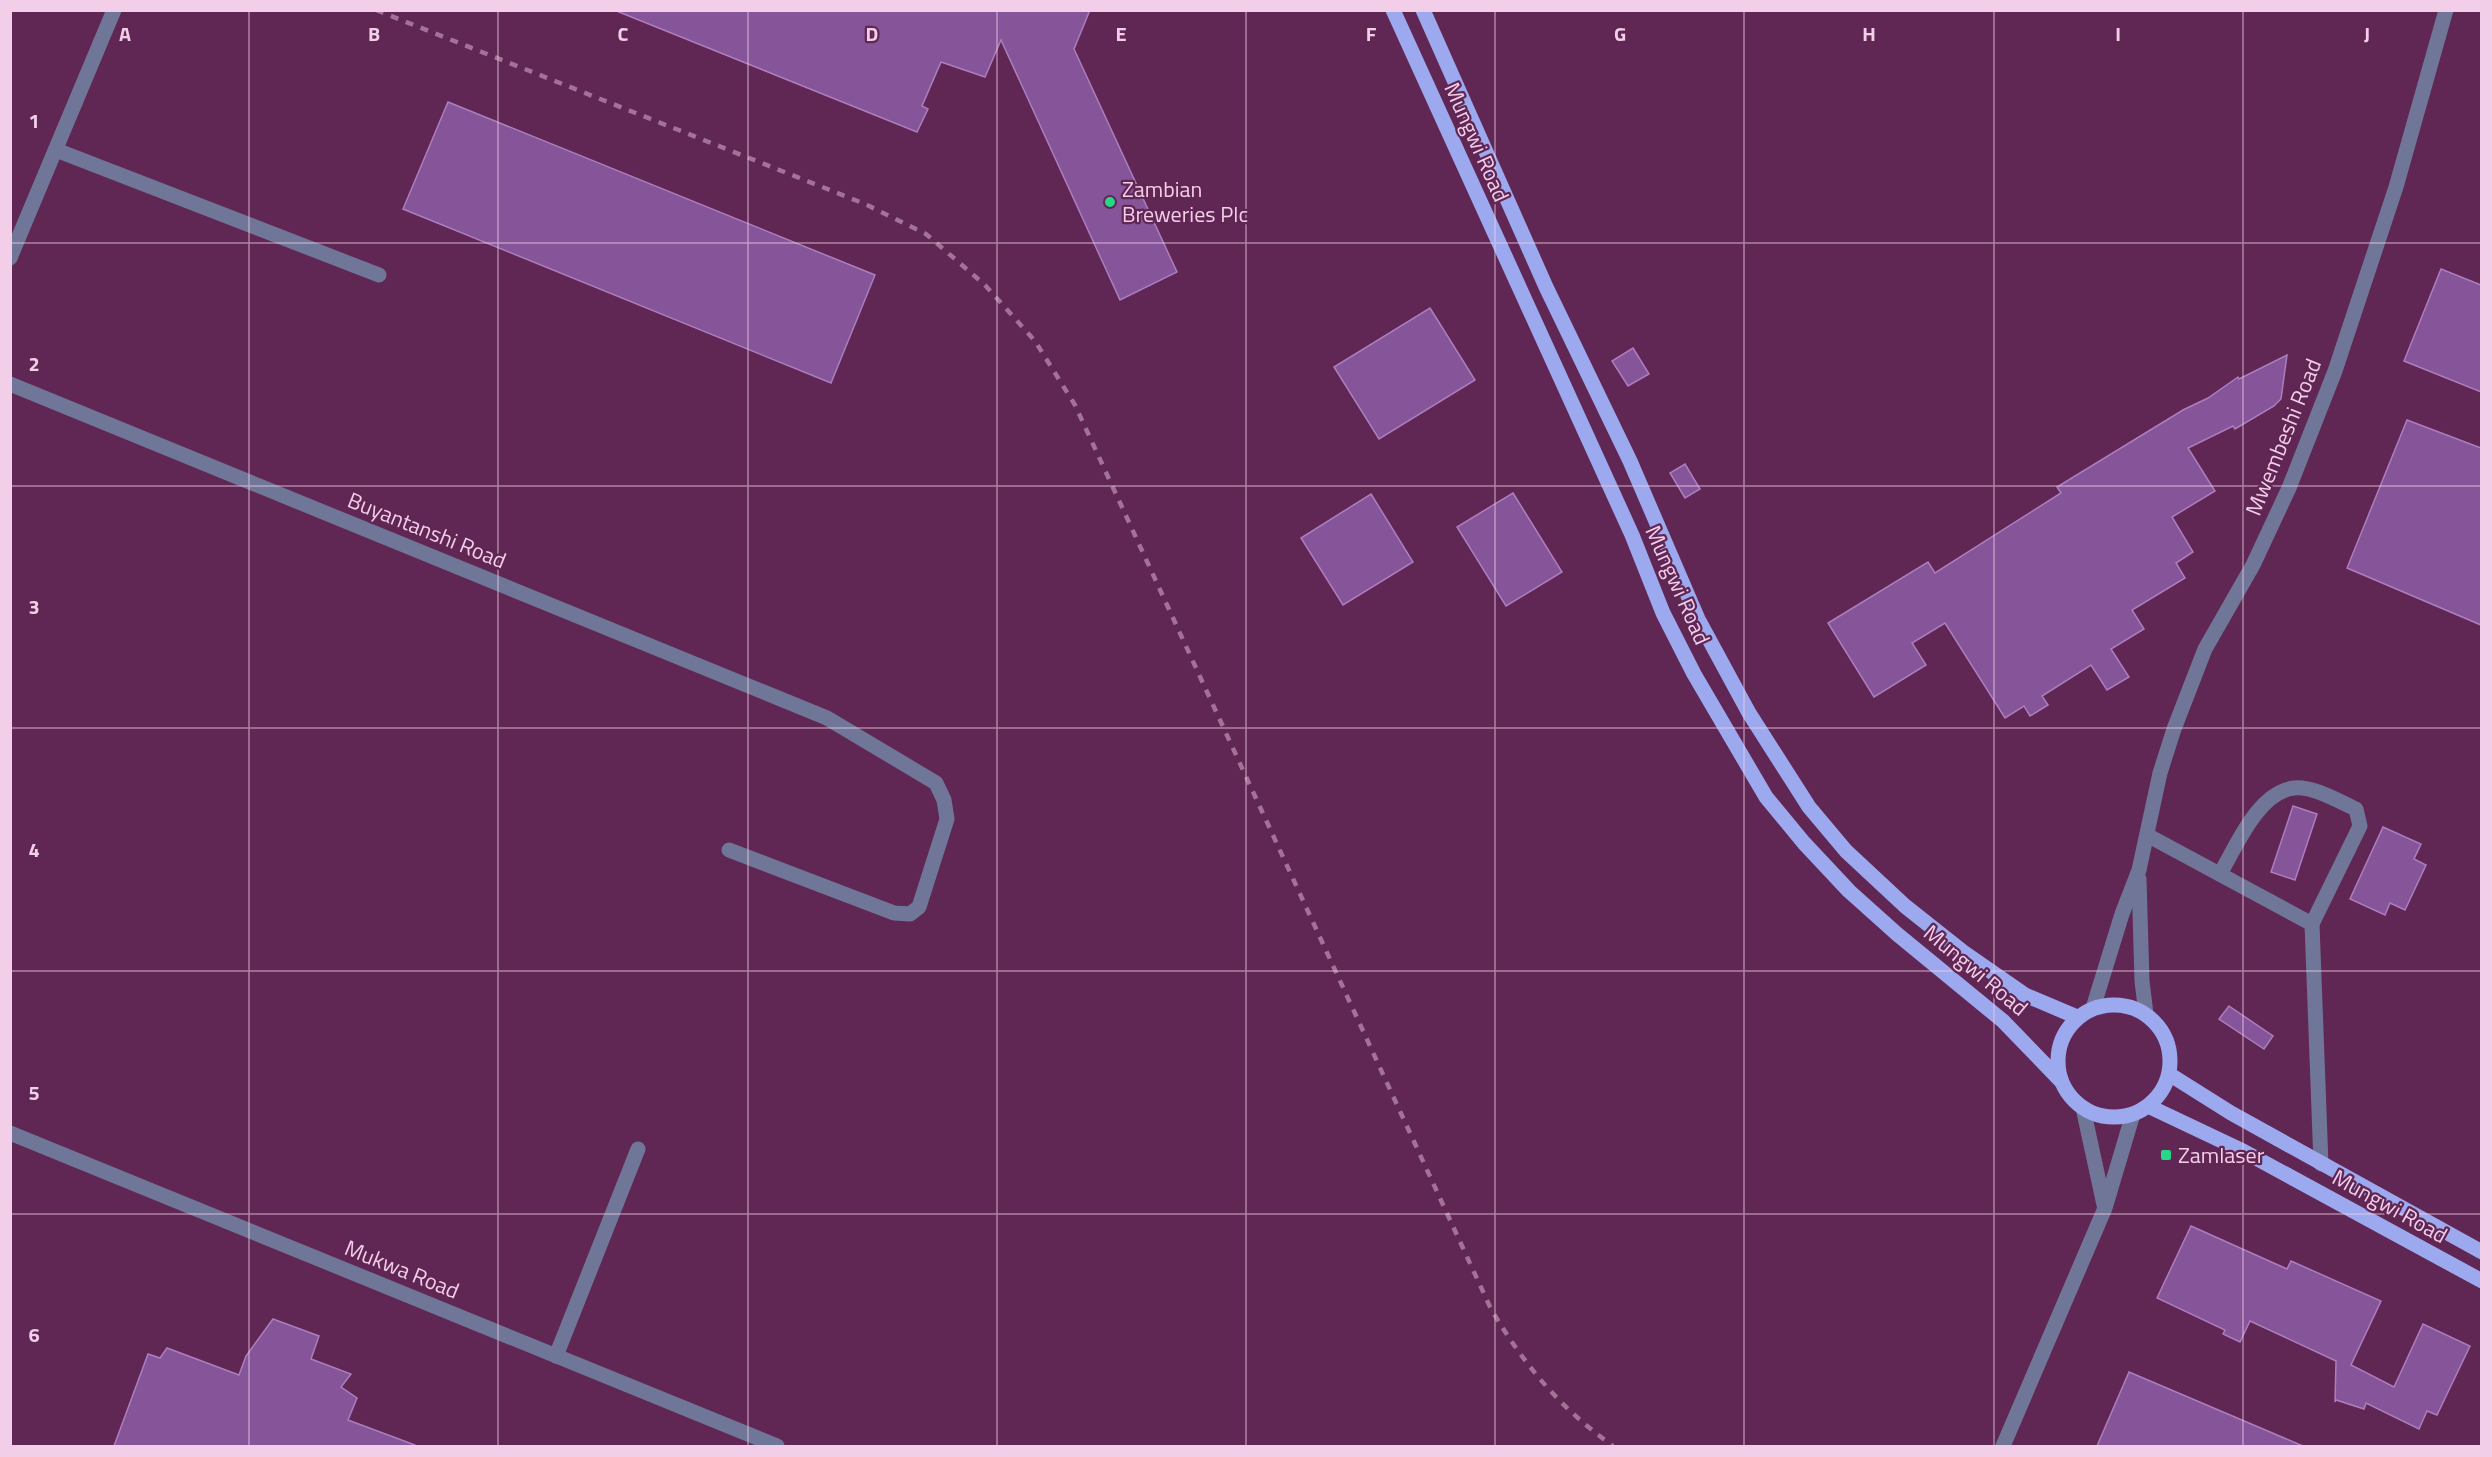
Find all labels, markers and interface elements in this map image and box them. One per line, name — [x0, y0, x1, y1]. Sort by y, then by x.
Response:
text: A — [119, 18, 131, 49]
text: B — [368, 18, 380, 49]
text: C — [618, 18, 629, 49]
text: D — [866, 18, 878, 49]
text: E — [1115, 18, 1127, 49]
text: F — [1366, 18, 1377, 49]
text: G — [1614, 18, 1626, 49]
text: H — [1862, 18, 1876, 49]
text: I — [2115, 18, 2121, 49]
text: J — [2364, 18, 2370, 49]
street label: Mungwi Road — [1436, 77, 1518, 207]
text: 1 — [28, 105, 40, 136]
place label: Zambian Breweries Plc — [1122, 172, 1248, 231]
marker: Zambian Breweries Plc — [1103, 195, 1117, 209]
text: 2 — [28, 348, 40, 379]
street label: Mwembeshi Road — [2236, 353, 2330, 521]
street label: Buyantanshi Road — [343, 483, 511, 577]
street label: Mungwi Road — [1637, 520, 1719, 650]
text: 3 — [28, 591, 40, 622]
text: 4 — [28, 834, 40, 865]
street label: Mungwi Road — [1916, 916, 2036, 1024]
text: 5 — [28, 1077, 40, 1108]
place label: Zamlaser — [2178, 1138, 2265, 1172]
marker: Zamlaser — [2159, 1148, 2173, 1162]
street label: Mungwi Road — [2326, 1160, 2454, 1252]
street label: Mukwa Road — [340, 1231, 464, 1307]
text: 6 — [28, 1319, 40, 1350]

